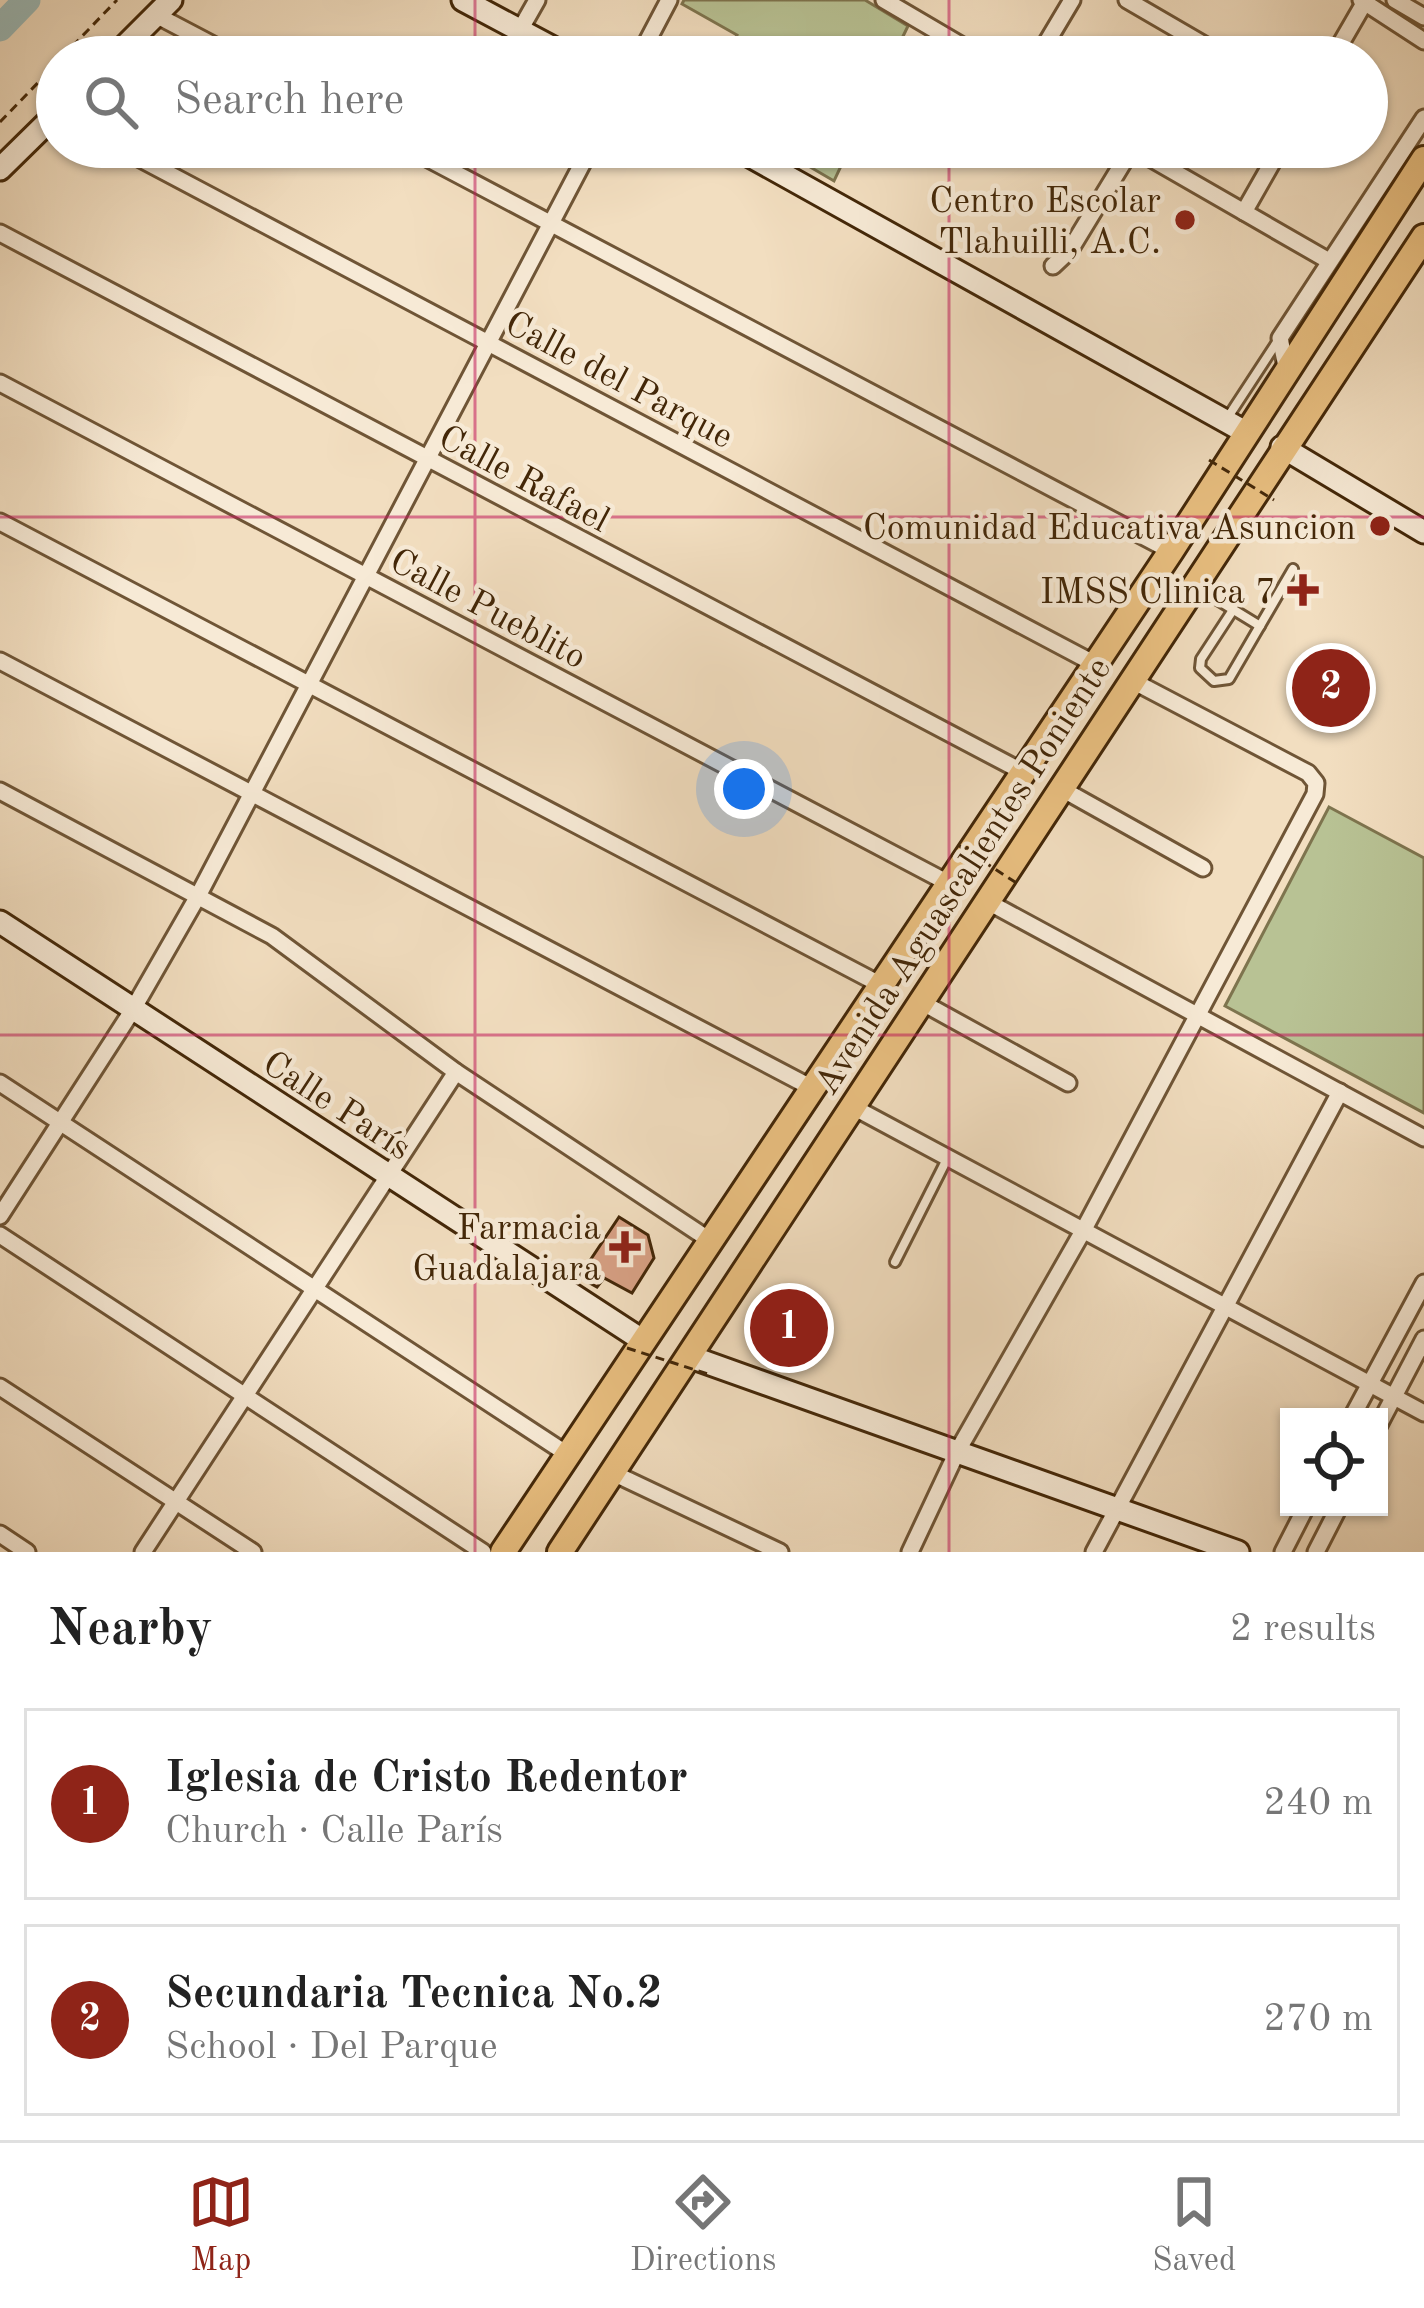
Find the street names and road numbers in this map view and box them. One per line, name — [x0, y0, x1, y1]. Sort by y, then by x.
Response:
street label: Calle del Parque — [498, 306, 738, 457]
street label: Calle Rafael — [432, 421, 614, 540]
street label: Calle Pueblito — [383, 544, 591, 677]
street label: Avenida Aguascalientes Poniente — [810, 652, 1119, 1102]
street label: Calle París — [255, 1046, 416, 1168]

